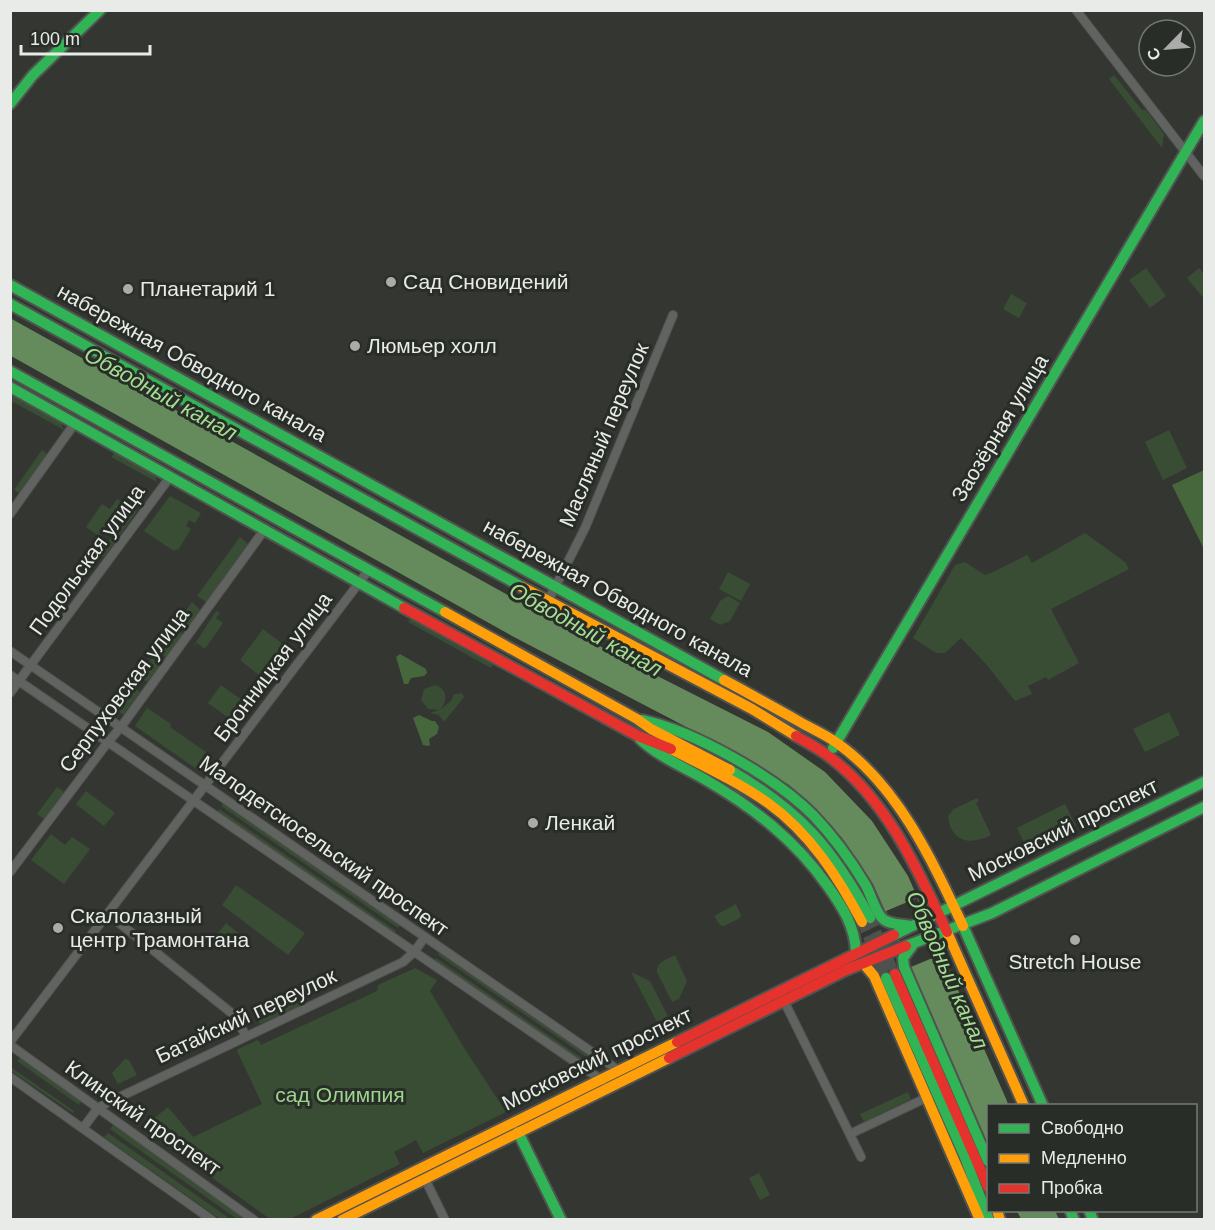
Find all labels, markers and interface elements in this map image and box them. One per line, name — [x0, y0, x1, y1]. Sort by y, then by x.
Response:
scale bar — [21, 18, 150, 56]
north arrow — [1137, 18, 1197, 78]
text: 100 m — [30, 29, 80, 49]
text: С — [1144, 45, 1164, 63]
place label: Сад Сновидений — [403, 270, 569, 293]
marker: Сад Сновидений — [384, 275, 398, 289]
place label: Планетарий 1 — [140, 277, 275, 300]
street label: набережная Обводного канала — [54, 279, 331, 446]
marker: Планетарий 1 — [121, 282, 135, 296]
place label: Люмьер холл — [367, 334, 497, 357]
marker: Люмьер холл — [348, 339, 362, 353]
street label: Масляный переулок — [554, 339, 653, 530]
water label: Обводный канал — [80, 341, 241, 446]
street label: Заозёрная улица — [947, 350, 1053, 505]
street label: Подольская улица — [24, 480, 149, 639]
street label: набережная Обводного канала — [480, 514, 757, 681]
water label: Обводный канал — [505, 577, 666, 682]
street label: Бронницкая улица — [209, 588, 336, 746]
street label: Серпуховская улица — [54, 603, 193, 776]
street label: Малодетскосельский проспект — [196, 751, 453, 941]
street label: Московский проспект — [964, 773, 1162, 886]
place label: Ленкай — [545, 811, 615, 834]
marker: Ленкай — [526, 816, 540, 830]
water label: Обводный канал — [901, 887, 994, 1053]
place label: Скалолазный центр Трамонтана — [70, 904, 250, 951]
marker: Скалолазный центр Трамонтана — [51, 921, 65, 935]
marker: Stretch House — [1068, 933, 1082, 947]
place label: Stretch House — [1008, 950, 1142, 973]
street label: Батайский переулок — [152, 963, 340, 1067]
street label: Московский проспект — [498, 1002, 696, 1115]
street label: Клинский проспект — [61, 1055, 226, 1180]
park label: сад Олимпия — [275, 1083, 405, 1106]
legend — [987, 1104, 1197, 1212]
text: Свободно — [1041, 1118, 1124, 1138]
text: Медленно — [1041, 1148, 1127, 1168]
text: Пробка — [1041, 1178, 1104, 1198]

